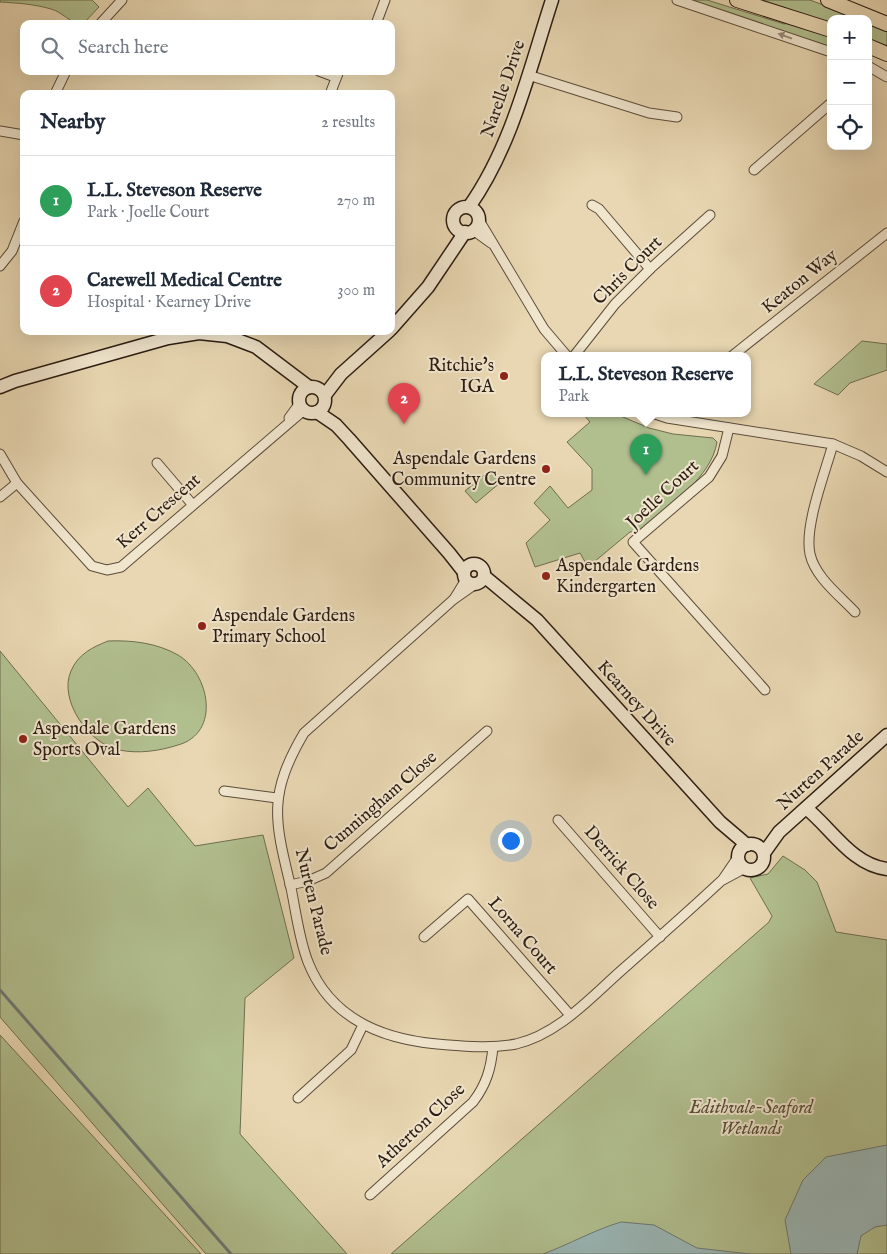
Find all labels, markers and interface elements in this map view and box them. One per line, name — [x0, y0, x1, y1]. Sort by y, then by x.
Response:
map controls — [827, 15, 872, 150]
button: + — [827, 15, 872, 60]
search box — [20, 20, 395, 75]
one-way arrow — [777, 32, 792, 40]
icon: search — [38, 34, 66, 62]
text: Search here — [78, 36, 169, 60]
street label: Narelle Drive — [477, 37, 531, 141]
button: − — [827, 60, 872, 105]
button: locate — [827, 105, 872, 150]
text: Nearby — [40, 109, 105, 136]
text: 2 results — [321, 113, 375, 133]
text: L.L. Steveson Reserve — [87, 179, 262, 203]
text: 1 — [53, 191, 59, 211]
text: 270 m — [336, 191, 375, 211]
text: Park · Joelle Court — [87, 203, 209, 223]
street label: Chris Court — [588, 231, 668, 311]
street label: Keaton Way — [757, 244, 843, 320]
text: Carewell Medical Centre — [87, 269, 282, 293]
text: 2 — [52, 281, 60, 301]
text: 300 m — [337, 281, 375, 301]
text: Hospital · Kearney Drive — [87, 293, 251, 313]
popup — [541, 352, 751, 417]
place label: Ritchie's IGA — [428, 355, 495, 399]
text: L.L. Steveson Reserve — [559, 363, 734, 387]
marker: Ritchie's IGA — [498, 370, 510, 382]
pin: 2 — [388, 383, 420, 424]
text: Park — [559, 387, 589, 407]
pin: 1 — [630, 434, 662, 475]
place label: Aspendale Gardens Community Centre — [391, 448, 536, 492]
street label: Joelle Court — [620, 455, 704, 536]
marker: Aspendale Gardens Community Centre — [540, 463, 552, 475]
street label: Kerr Crescent — [112, 469, 206, 555]
place label: Aspendale Gardens Kindergarten — [555, 555, 699, 599]
marker: Aspendale Gardens Kindergarten — [540, 570, 552, 582]
place label: Aspendale Gardens Primary School — [211, 605, 355, 649]
marker: Aspendale Gardens Primary School — [196, 620, 208, 632]
street label: Kearney Drive — [591, 656, 681, 752]
place label: Aspendale Gardens Sports Oval — [32, 718, 176, 762]
street label: Nurten Parade — [773, 726, 869, 816]
marker: Aspendale Gardens Sports Oval — [17, 733, 29, 745]
street label: Cunningham Close — [320, 746, 442, 858]
street label: Derrick Close — [578, 821, 664, 915]
your location — [498, 828, 524, 854]
street label: Nurten Parade — [289, 846, 337, 958]
street label: Lorna Court — [482, 893, 562, 979]
street label: Atherton Close — [371, 1079, 471, 1174]
park label: Edithvale-Seaford Wetlands — [688, 1097, 814, 1141]

